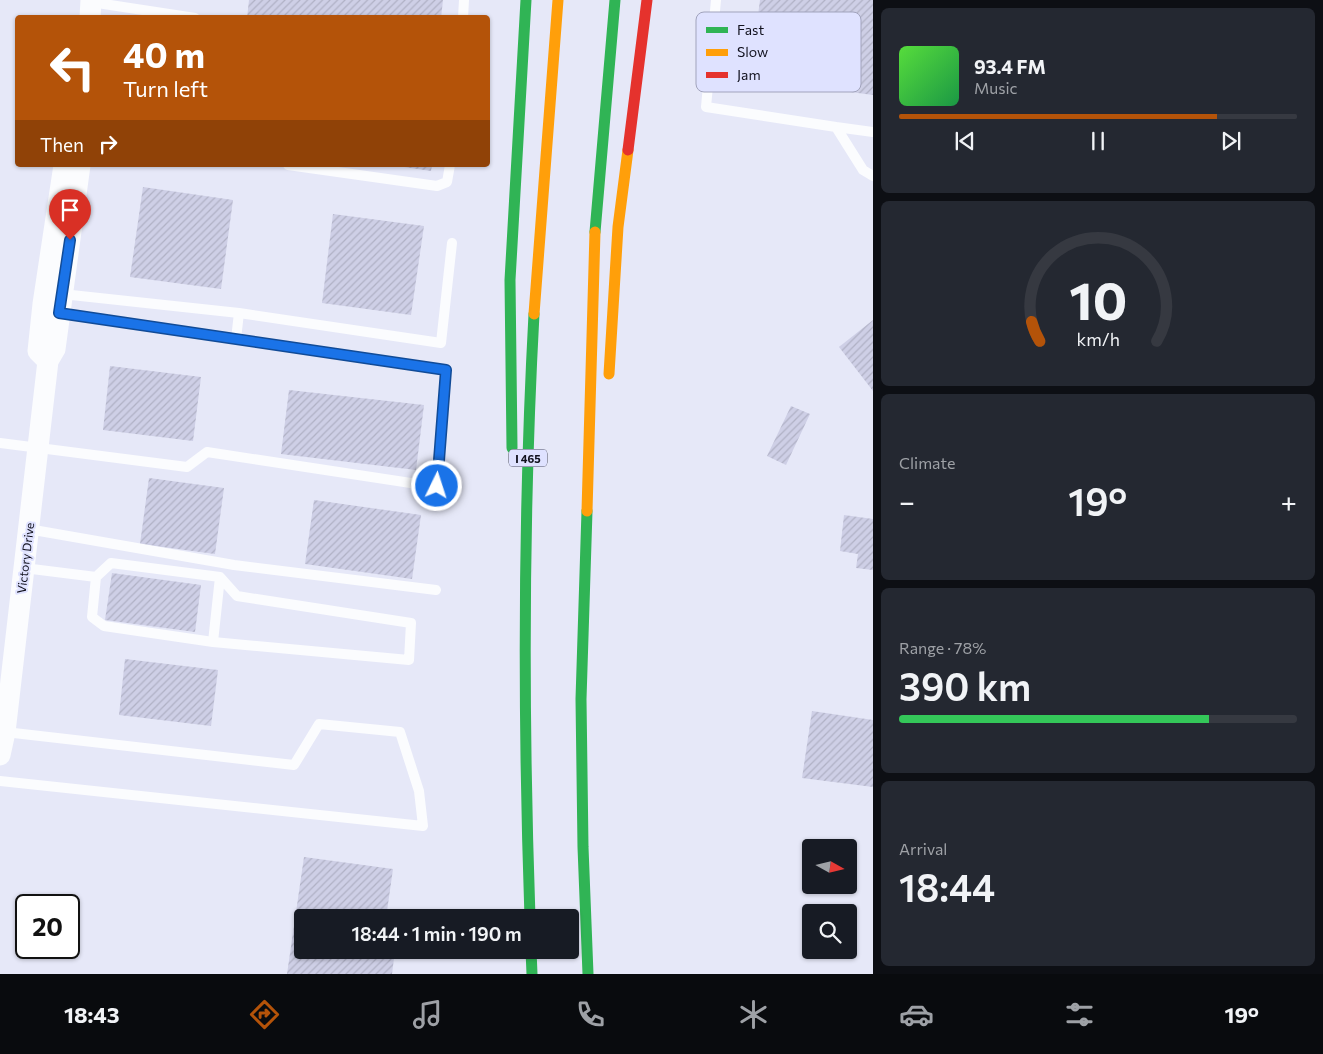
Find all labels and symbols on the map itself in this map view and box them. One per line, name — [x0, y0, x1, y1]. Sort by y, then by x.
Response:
legend — [696, 12, 861, 92]
text: Fast — [737, 21, 764, 38]
text: Slow — [737, 43, 768, 60]
text: Jam — [737, 66, 761, 83]
pin — [49, 189, 91, 240]
road number: I 465 — [509, 449, 547, 466]
position arrow — [410, 459, 462, 511]
street label: Victory Drive — [14, 522, 36, 594]
north arrow — [802, 839, 858, 894]
speed limit sign: 20 — [15, 894, 80, 959]

